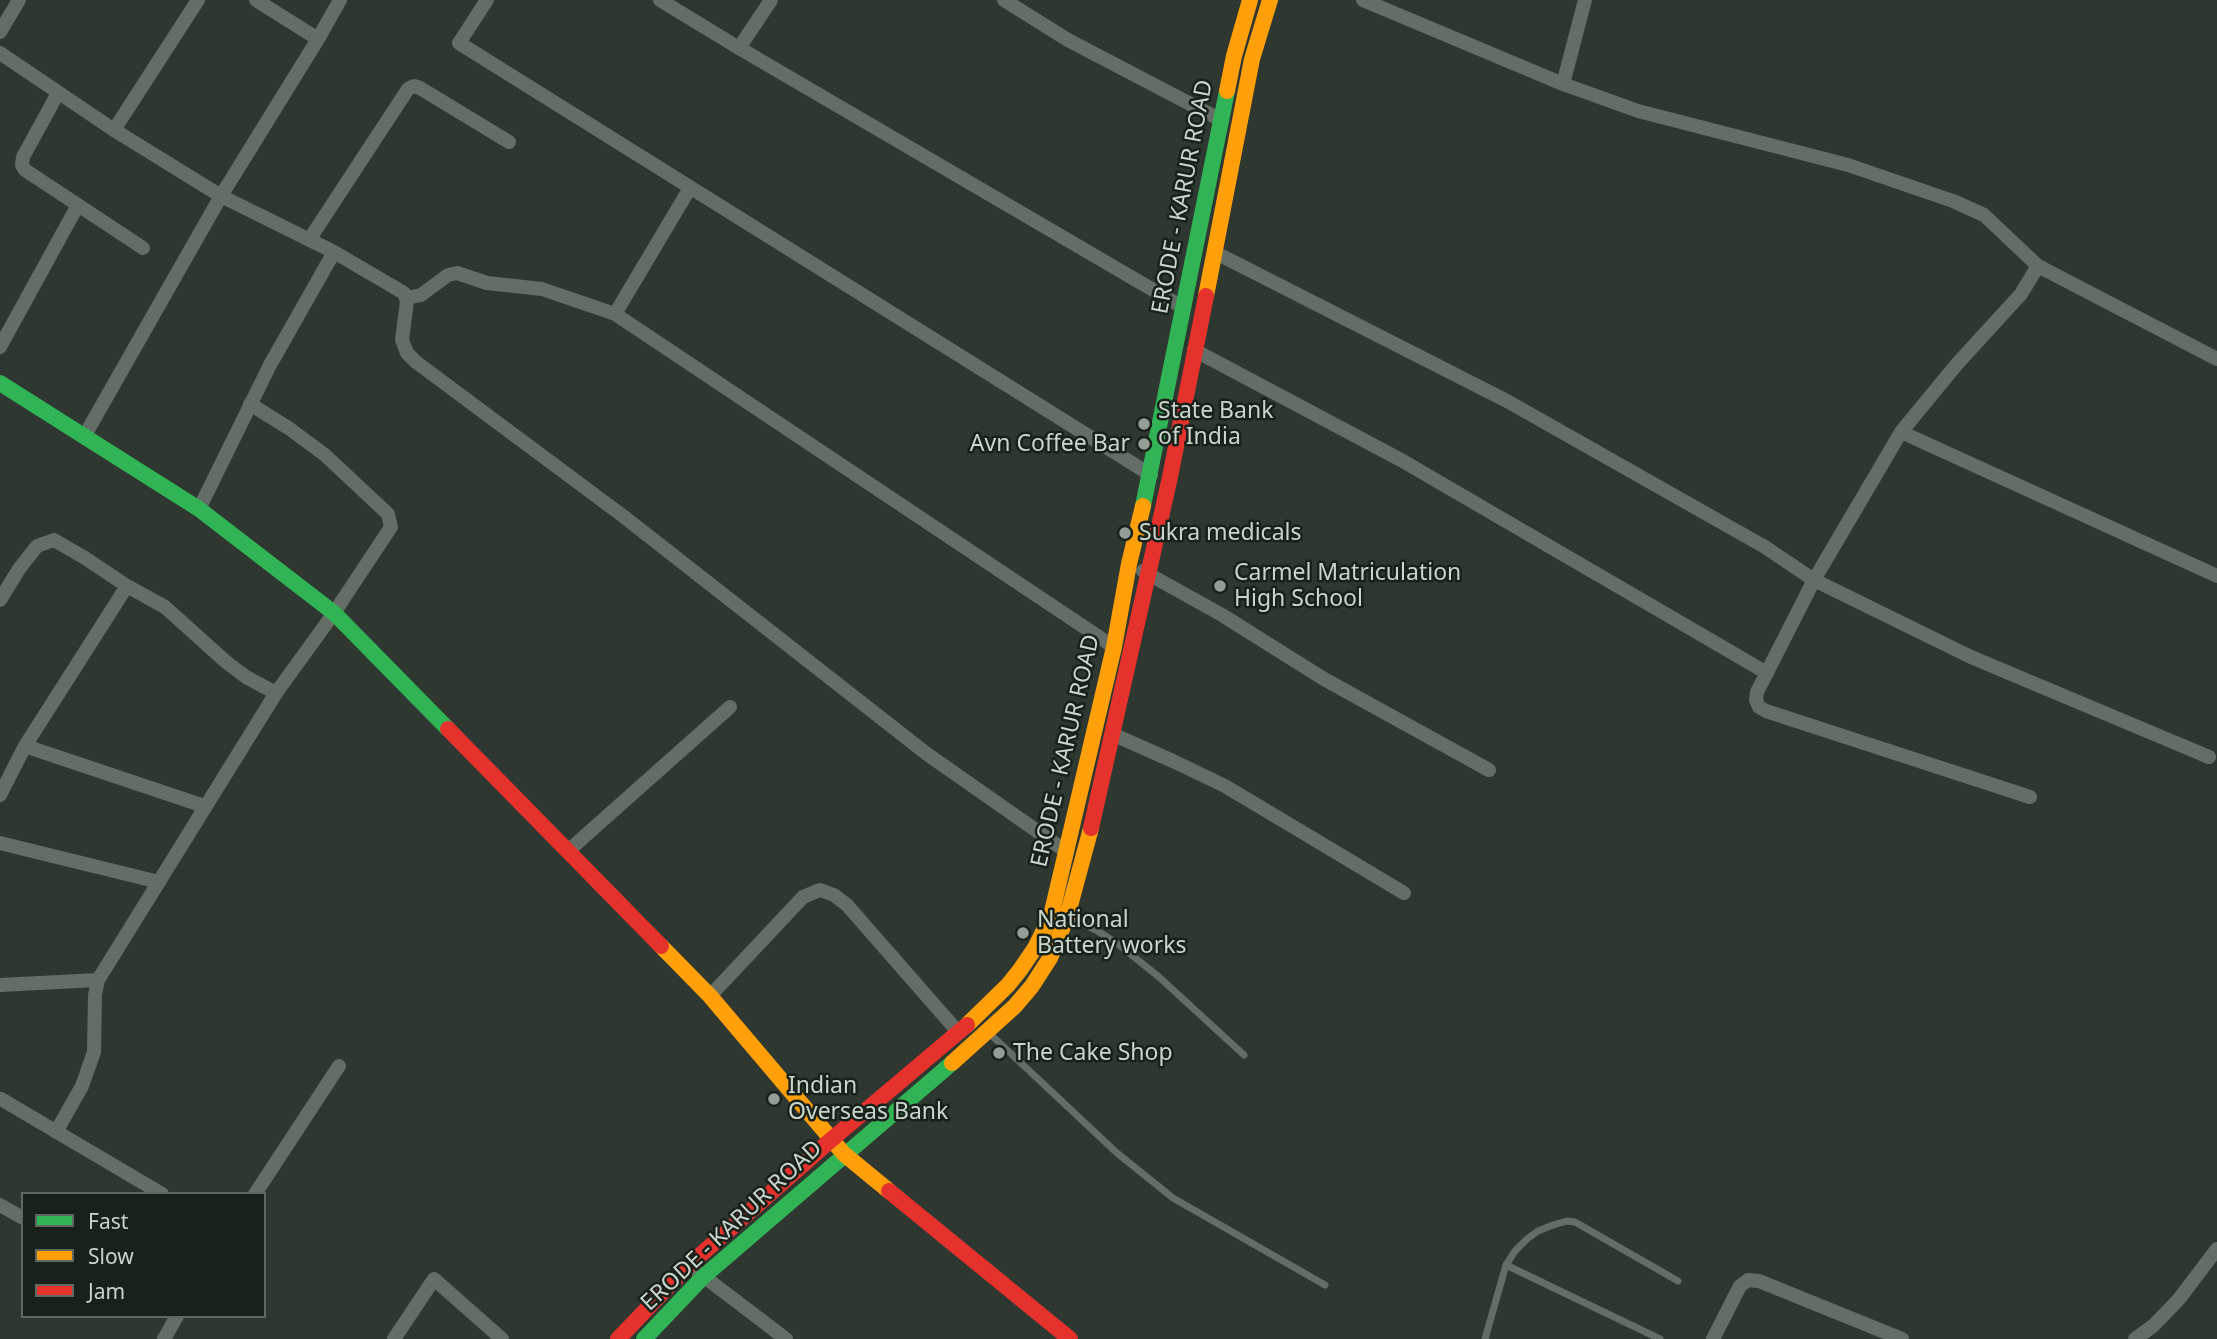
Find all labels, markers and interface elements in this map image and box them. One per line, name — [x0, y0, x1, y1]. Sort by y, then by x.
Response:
street label: ERODE - KARUR ROAD — [1147, 78, 1219, 316]
place label: State Bank of India — [1158, 397, 1273, 451]
marker: State Bank of India — [1136, 416, 1152, 432]
place label: Avn Coffee Bar — [970, 430, 1130, 458]
marker: Avn Coffee Bar — [1136, 436, 1152, 452]
place label: Sukra medicals — [1139, 519, 1301, 547]
marker: Sukra medicals — [1117, 525, 1133, 541]
place label: Carmel Matriculation High School — [1234, 559, 1461, 613]
marker: Carmel Matriculation High School — [1212, 578, 1228, 594]
street label: ERODE - KARUR ROAD — [1026, 632, 1106, 870]
place label: National Battery works — [1037, 906, 1186, 960]
marker: National Battery works — [1015, 925, 1031, 941]
place label: The Cake Shop — [1013, 1039, 1173, 1067]
marker: The Cake Shop — [991, 1045, 1007, 1061]
place label: Indian Overseas Bank — [788, 1072, 948, 1126]
marker: Indian Overseas Bank — [766, 1091, 782, 1107]
street label: ERODE - KARUR ROAD — [636, 1135, 828, 1317]
legend — [21, 1192, 266, 1318]
text: Fast — [88, 1207, 128, 1235]
text: Slow — [88, 1242, 134, 1270]
text: Jam — [88, 1277, 125, 1305]

